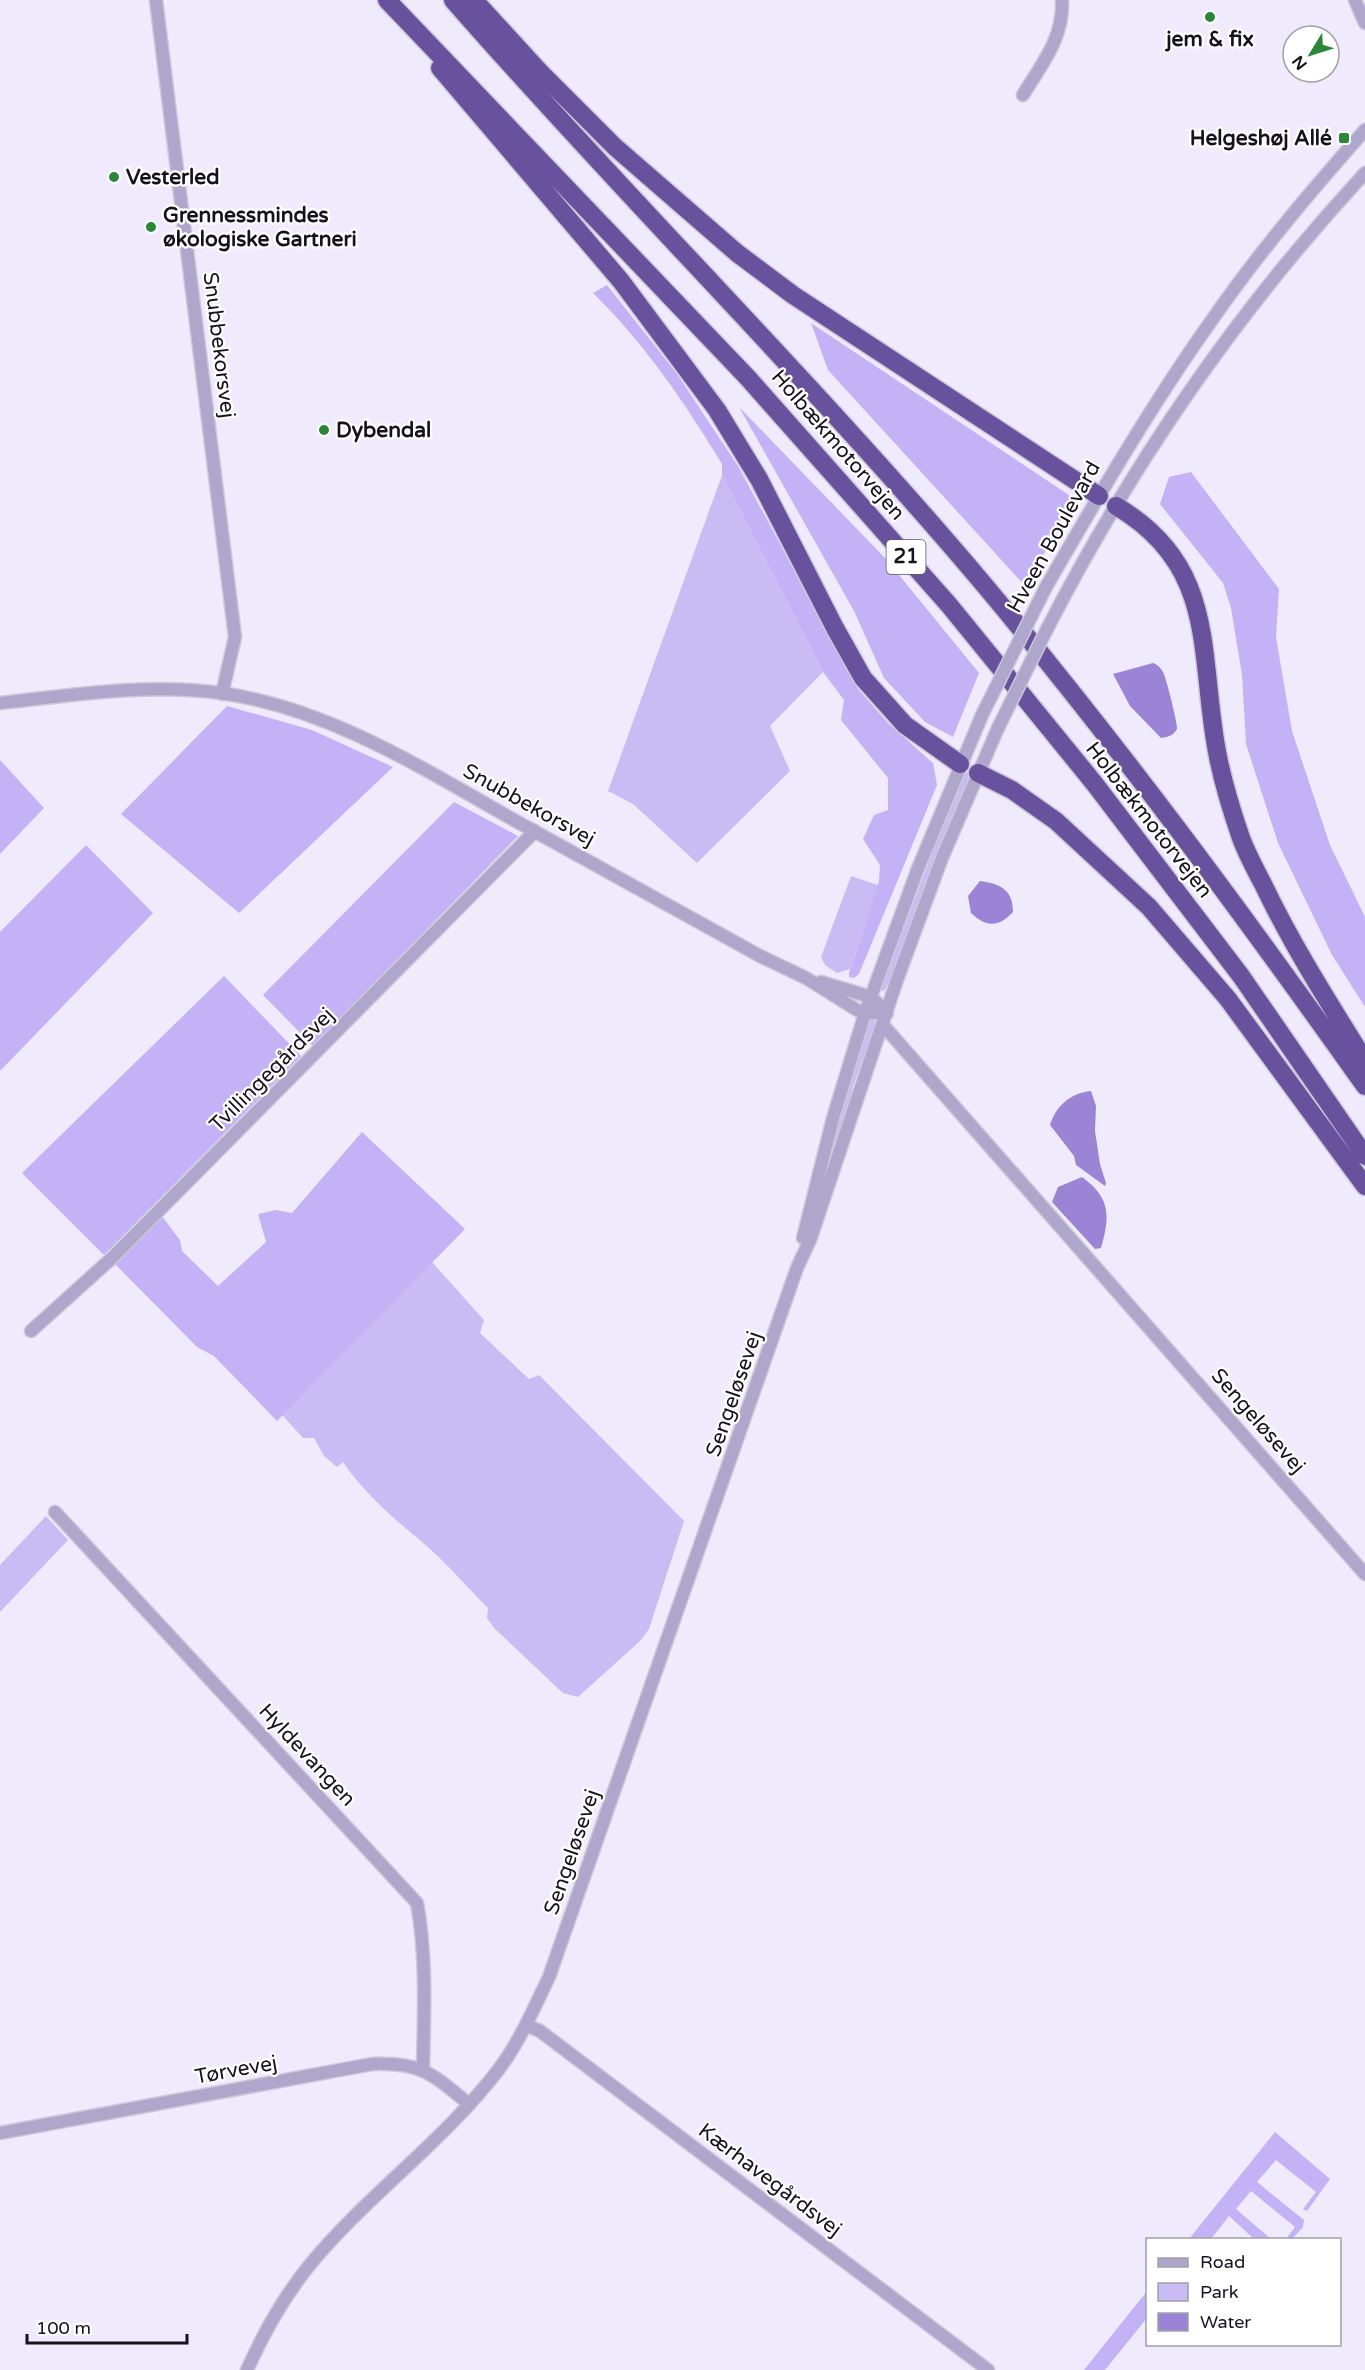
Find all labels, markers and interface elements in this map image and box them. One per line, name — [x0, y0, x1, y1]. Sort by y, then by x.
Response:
marker: jem & fix — [1203, 10, 1217, 24]
north arrow — [1281, 24, 1341, 84]
place label: jem & fix — [1164, 27, 1254, 52]
text: N — [1288, 51, 1312, 74]
place label: Helgeshøj Allé — [1190, 126, 1332, 151]
marker: Helgeshøj Allé — [1337, 131, 1351, 145]
place label: Vesterled — [126, 165, 219, 190]
marker: Vesterled — [107, 170, 121, 184]
place label: Grennessmindes økologiske Gartneri — [163, 203, 357, 252]
marker: Grennessmindes økologiske Gartneri — [144, 220, 158, 234]
street label: Snubbekorsvej — [198, 271, 240, 419]
street label: Holbækmotorvejen — [766, 365, 910, 525]
place label: Dybendal — [336, 418, 431, 443]
marker: Dybendal — [317, 423, 331, 437]
street label: Hveen Boulevard — [1002, 457, 1106, 617]
road number: 21 — [886, 540, 926, 574]
street label: Holbækmotorvejen — [1080, 737, 1218, 903]
street label: Snubbekorsvej — [459, 758, 599, 852]
street label: Tvillingegårdsvej — [205, 1003, 339, 1137]
street label: Sengeløsevej — [701, 1328, 767, 1460]
street label: Sengeløsevej — [1206, 1363, 1310, 1479]
street label: Hyldevangen — [253, 1699, 361, 1811]
street label: Sengeløsevej — [539, 1786, 605, 1918]
street label: Tørvevej — [193, 2050, 279, 2090]
street label: Kærhavegårdsvej — [693, 2118, 847, 2242]
legend — [1146, 2238, 1341, 2346]
text: Road — [1200, 2251, 1245, 2273]
text: Park — [1200, 2281, 1239, 2303]
scale bar — [27, 2307, 188, 2345]
text: Water — [1200, 2311, 1251, 2333]
text: 100 m — [36, 2317, 91, 2339]

